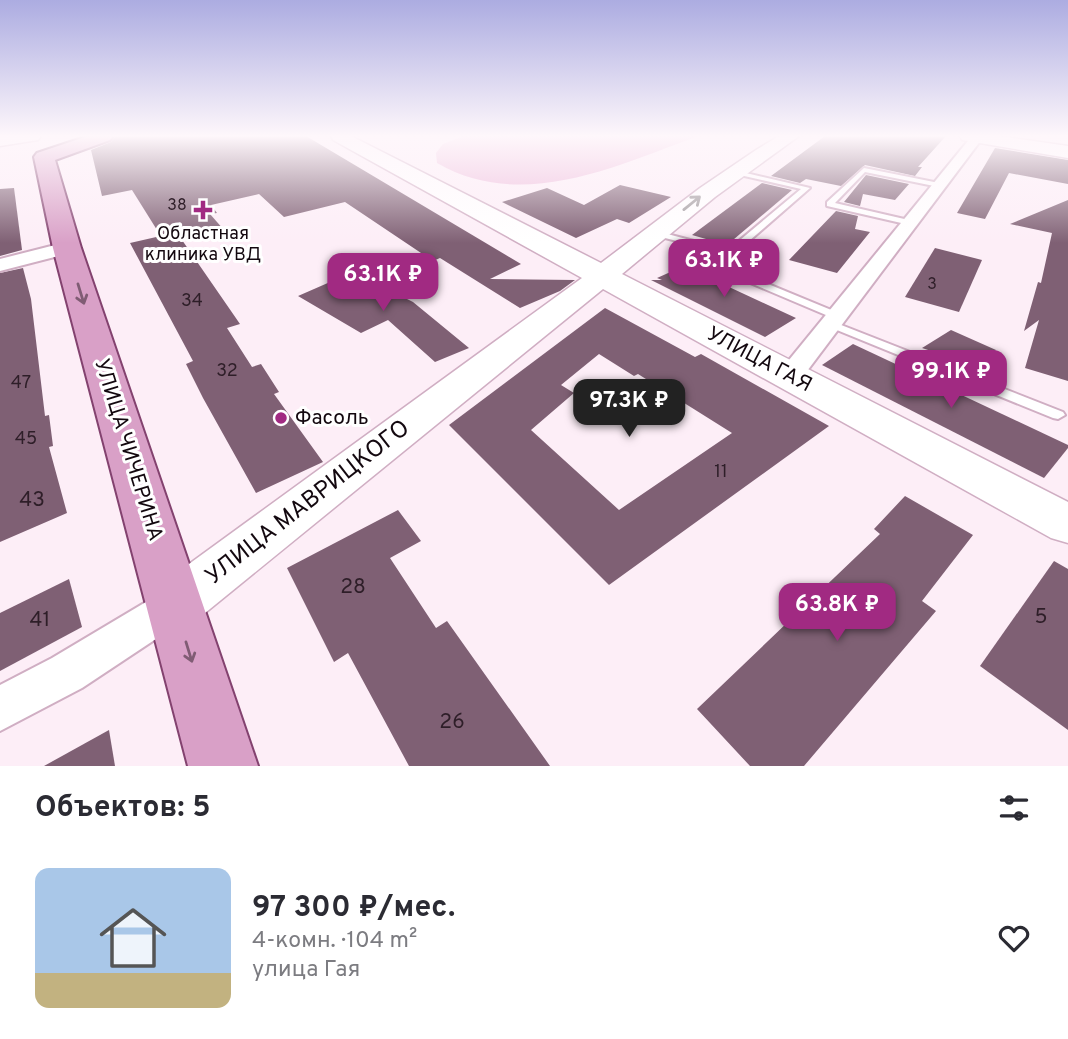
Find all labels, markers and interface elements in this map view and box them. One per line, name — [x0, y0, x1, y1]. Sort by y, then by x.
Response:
one-way arrow — [683, 195, 701, 211]
house number: 38 — [167, 196, 187, 216]
marker: Областная клиника УВД — [193, 200, 213, 220]
place label: Областная клиника УВД — [145, 223, 261, 267]
pin: 63.1K ₽ — [659, 240, 789, 299]
text: 63.1K ₽ — [684, 247, 764, 276]
pin: 63.1K ₽ — [318, 254, 448, 313]
text: 63.1K ₽ — [343, 261, 423, 290]
house number: 3 — [927, 275, 937, 295]
one-way arrow — [75, 283, 88, 305]
house number: 34 — [181, 290, 203, 313]
street label: УЛИЦА ГАЯ — [702, 321, 816, 399]
pin: 99.1K ₽ — [886, 350, 1016, 410]
street label: УЛИЦА ЧИЧЕРИНА — [87, 356, 169, 544]
text: 99.1K ₽ — [911, 358, 991, 387]
house number: 32 — [216, 360, 238, 383]
house number: 47 — [11, 372, 31, 395]
pin: 97.3K ₽ — [564, 380, 694, 439]
text: 97.3K ₽ — [589, 387, 669, 416]
place label: Фасоль — [295, 405, 369, 432]
marker: Фасоль — [273, 410, 289, 426]
street label: УЛИЦА МАВРИЦКОГО — [200, 414, 416, 592]
house number: 45 — [15, 428, 37, 451]
house number: 11 — [714, 461, 728, 484]
house number: 43 — [19, 487, 45, 514]
house number: 28 — [340, 574, 366, 601]
pin: 63.8K ₽ — [772, 584, 902, 643]
text: 63.8K ₽ — [795, 591, 879, 620]
house number: 5 — [1034, 604, 1048, 631]
house number: 41 — [30, 607, 50, 634]
one-way arrow — [183, 641, 196, 663]
house number: 26 — [439, 709, 465, 736]
icon: filters — [995, 789, 1033, 827]
text: Объектов: 5 — [35, 790, 210, 827]
text: 97 300 ₽/мес. — [252, 890, 455, 927]
icon: home — [91, 896, 175, 980]
icon: heart — [995, 919, 1033, 957]
text: 4-комн. · 104 m² — [252, 927, 417, 956]
text: улица Гая — [252, 956, 360, 985]

